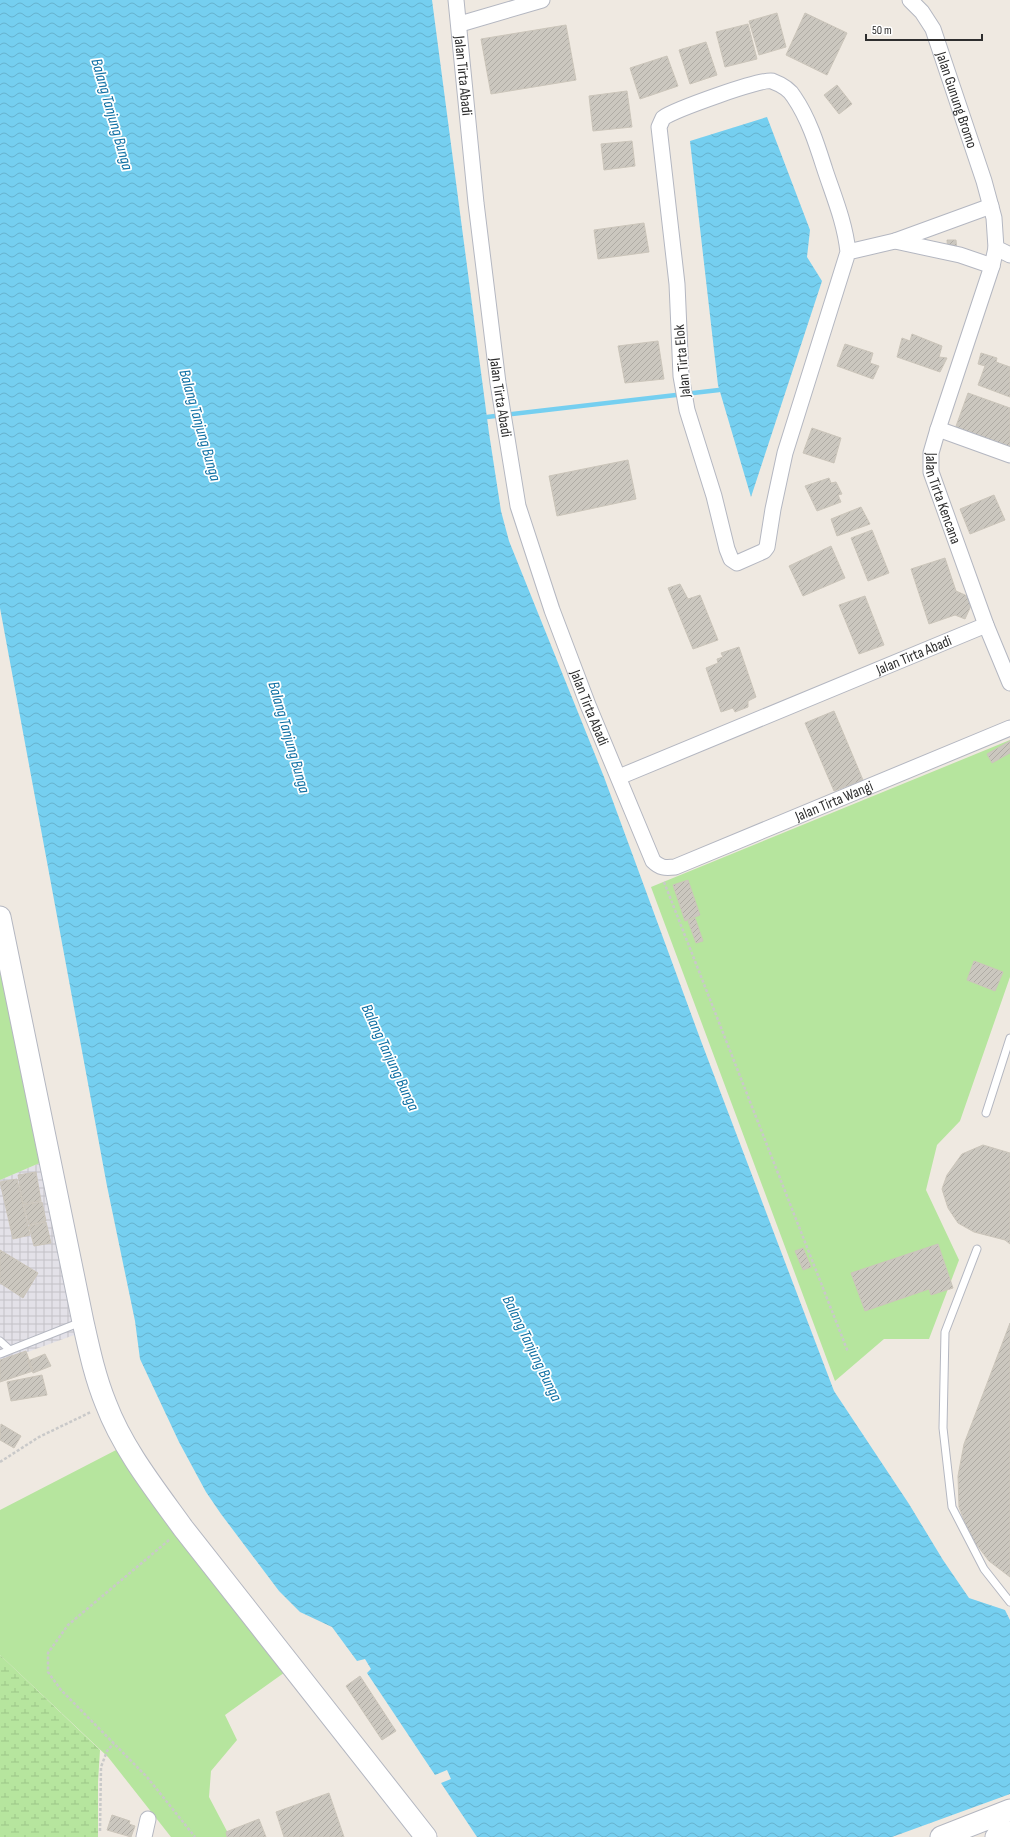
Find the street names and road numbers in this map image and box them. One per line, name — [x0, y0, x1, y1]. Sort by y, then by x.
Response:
street label: Jalan Tirta Abadi — [449, 34, 476, 117]
street label: Jalan Gunung Bromo — [931, 48, 981, 151]
street label: Jalan Tirta Elok — [670, 323, 695, 399]
street label: Jalan Tirta Abadi — [485, 356, 516, 439]
street label: Jalan Tirta Kencana — [921, 452, 965, 547]
street label: Jalan Tirta Abadi — [872, 631, 955, 680]
street label: Jalan Tirta Abadi — [565, 666, 613, 749]
street label: Jalan Tirta Wangi — [791, 777, 876, 826]

